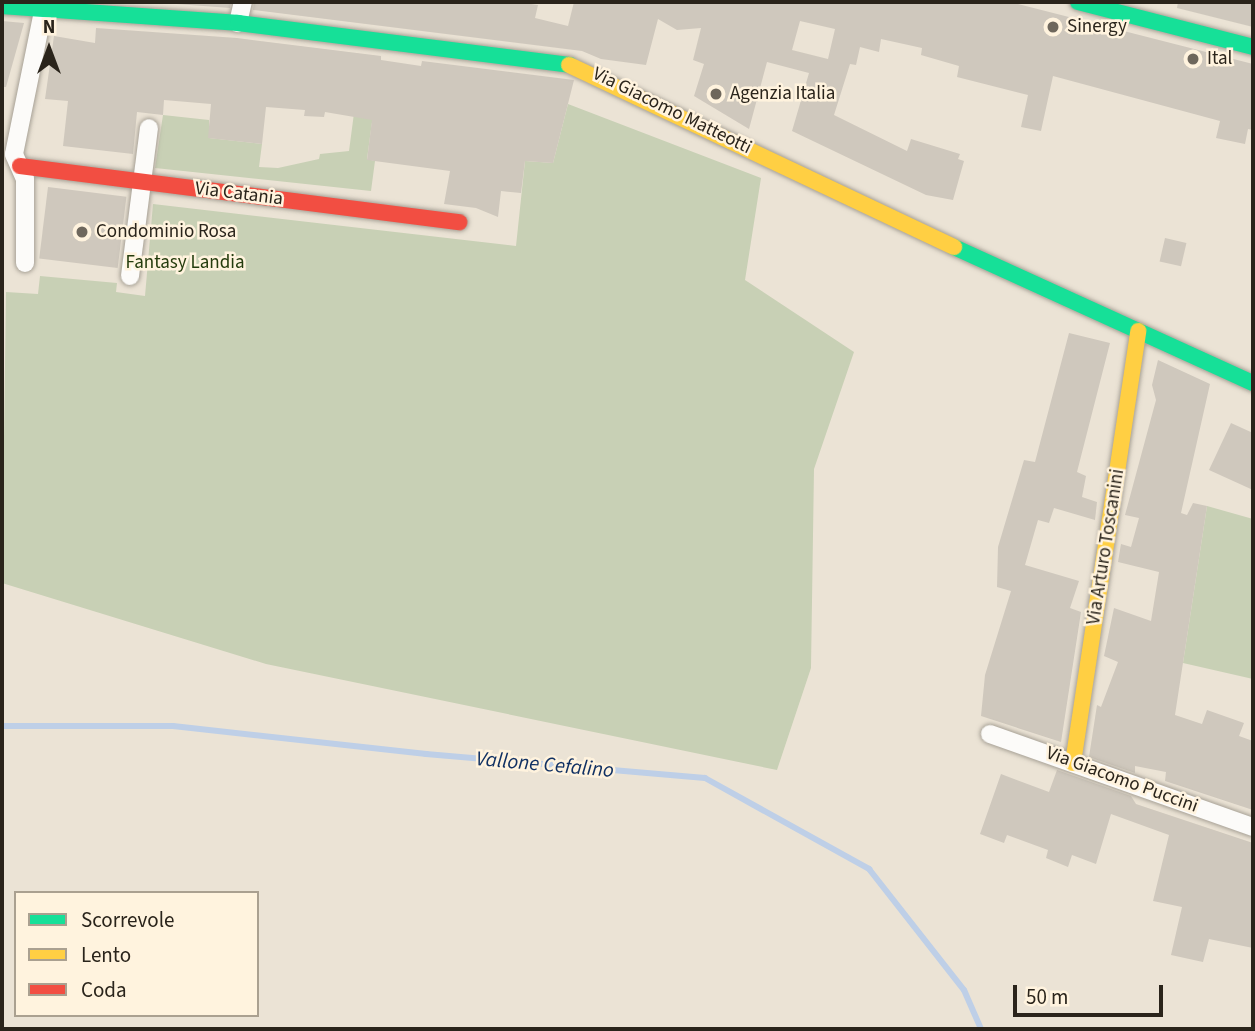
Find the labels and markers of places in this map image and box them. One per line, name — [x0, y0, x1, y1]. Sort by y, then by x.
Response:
place label: Sinergy — [1067, 16, 1127, 38]
marker: Sinergy — [1045, 19, 1061, 35]
place label: Ital — [1207, 48, 1232, 70]
marker: Ital — [1185, 51, 1201, 67]
place label: Agenzia Italia — [730, 83, 835, 105]
marker: Agenzia Italia — [708, 86, 724, 102]
place label: Condominio Rosa — [96, 221, 236, 243]
marker: Condominio Rosa — [74, 224, 90, 240]

